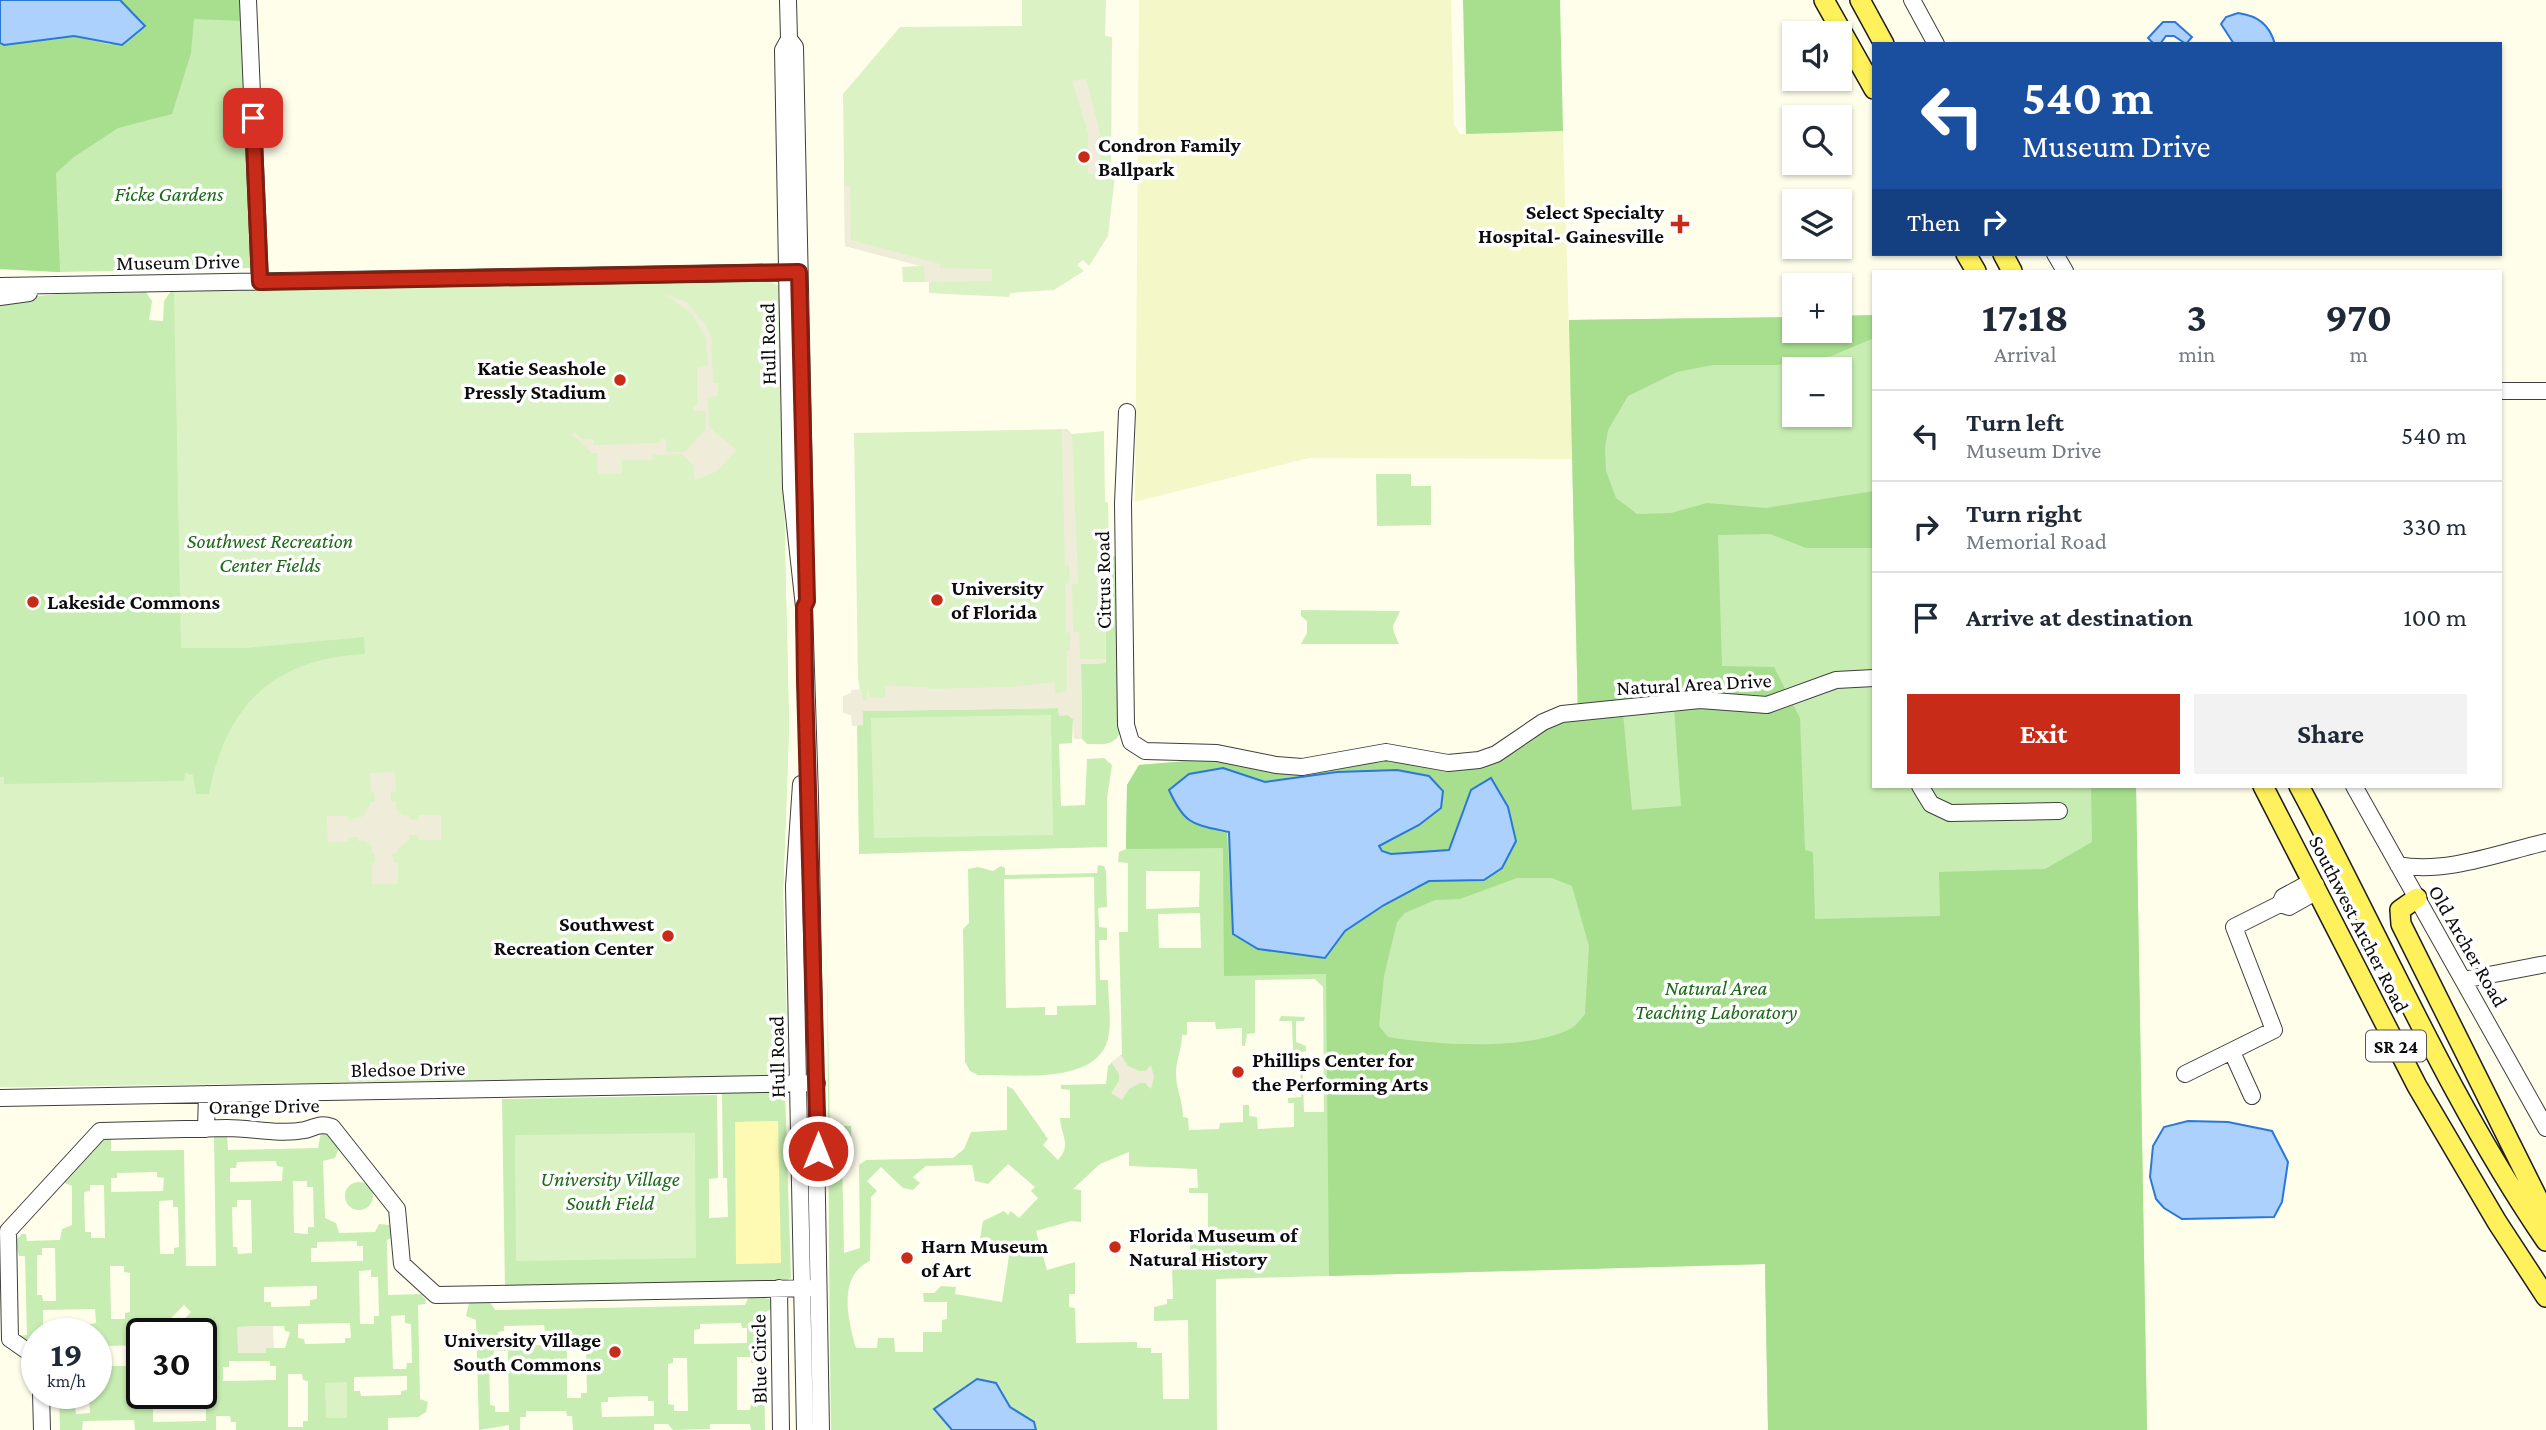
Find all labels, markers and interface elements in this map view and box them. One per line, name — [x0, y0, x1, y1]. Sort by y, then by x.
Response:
map controls — [1782, 21, 1852, 427]
button: sound — [1782, 21, 1852, 91]
icon: left — [1907, 70, 1998, 161]
text: 540 m — [2022, 70, 2153, 125]
pin — [223, 88, 283, 148]
icon: arrive — [234, 99, 272, 137]
button: search — [1782, 105, 1852, 175]
text: Museum Drive — [2022, 128, 2210, 164]
place label: Condron Family Ballpark — [1098, 133, 1242, 181]
marker: Condron Family Ballpark — [1076, 149, 1092, 165]
park label: Ficke Gardens — [114, 182, 224, 206]
button: layers — [1782, 189, 1852, 259]
place label: Select Specialty Hospital- Gainesville — [1478, 200, 1665, 248]
icon: right — [1975, 203, 2013, 241]
text: Then — [1907, 208, 1961, 237]
marker: Select Specialty Hospital- Gainesville — [1670, 214, 1690, 234]
street label: Museum Drive — [116, 249, 240, 275]
button: + — [1782, 273, 1852, 343]
text: 17:18 — [1982, 293, 2069, 340]
text: 3 — [2187, 293, 2207, 340]
text: 970 — [2325, 293, 2392, 340]
street label: Hull Road — [755, 303, 781, 385]
text: Arrival — [1994, 341, 2057, 367]
text: min — [2178, 341, 2215, 367]
text: m — [2349, 341, 2368, 367]
place label: Katie Seashole Pressly Stadium — [464, 356, 606, 404]
button: − — [1782, 357, 1852, 427]
marker: Katie Seashole Pressly Stadium — [612, 372, 628, 388]
text: Turn left — [1966, 408, 2064, 437]
icon: left — [1907, 417, 1945, 455]
text: 540 m — [2401, 421, 2467, 450]
text: Museum Drive — [1966, 437, 2101, 463]
text: Turn right — [1966, 499, 2082, 528]
icon: right — [1907, 508, 1945, 546]
text: 330 m — [2402, 512, 2467, 541]
text: Memorial Road — [1966, 528, 2107, 554]
park label: Southwest Recreation Center Fields — [187, 529, 353, 577]
street label: Citrus Road — [1090, 531, 1116, 629]
place label: University of Florida — [951, 576, 1044, 624]
place label: Lakeside Commons — [47, 590, 221, 614]
marker: University of Florida — [929, 592, 945, 608]
marker: Lakeside Commons — [25, 594, 41, 610]
icon: arrive — [1907, 599, 1945, 637]
text: Arrive at destination — [1966, 603, 2193, 632]
text: 100 m — [2403, 603, 2467, 632]
street label: Natural Area Drive — [1616, 668, 1772, 700]
button: Exit — [1907, 694, 2180, 774]
button: Share — [2194, 694, 2467, 774]
street label: Southwest Archer Road — [2304, 832, 2414, 1016]
street label: Old Archer Road — [2423, 881, 2513, 1011]
place label: Southwest Recreation Center — [494, 912, 655, 960]
marker: Southwest Recreation Center — [660, 928, 676, 944]
park label: Natural Area Teaching Laboratory — [1635, 976, 1797, 1024]
street label: Hull Road — [764, 1016, 790, 1098]
road number: SR 24 — [2366, 1030, 2426, 1062]
place label: Phillips Center for the Performing Arts — [1252, 1048, 1429, 1096]
street label: Bledsoe Drive — [350, 1056, 466, 1082]
marker: Phillips Center for the Performing Arts — [1230, 1064, 1246, 1080]
street label: Orange Drive — [208, 1093, 320, 1119]
position arrow — [781, 1114, 855, 1188]
park label: University Village South Field — [540, 1167, 680, 1215]
place label: Florida Museum of Natural History — [1129, 1223, 1298, 1271]
place label: Harn Museum of Art — [921, 1234, 1049, 1282]
marker: Florida Museum of Natural History — [1107, 1239, 1123, 1255]
marker: Harn Museum of Art — [899, 1250, 915, 1266]
street label: Blue Circle — [746, 1314, 772, 1404]
speed limit sign: 30 — [126, 1318, 217, 1409]
place label: University Village South Commons — [444, 1328, 601, 1376]
text: 19 — [50, 1335, 83, 1374]
marker: University Village South Commons — [607, 1344, 623, 1360]
text: km/h — [47, 1371, 86, 1391]

